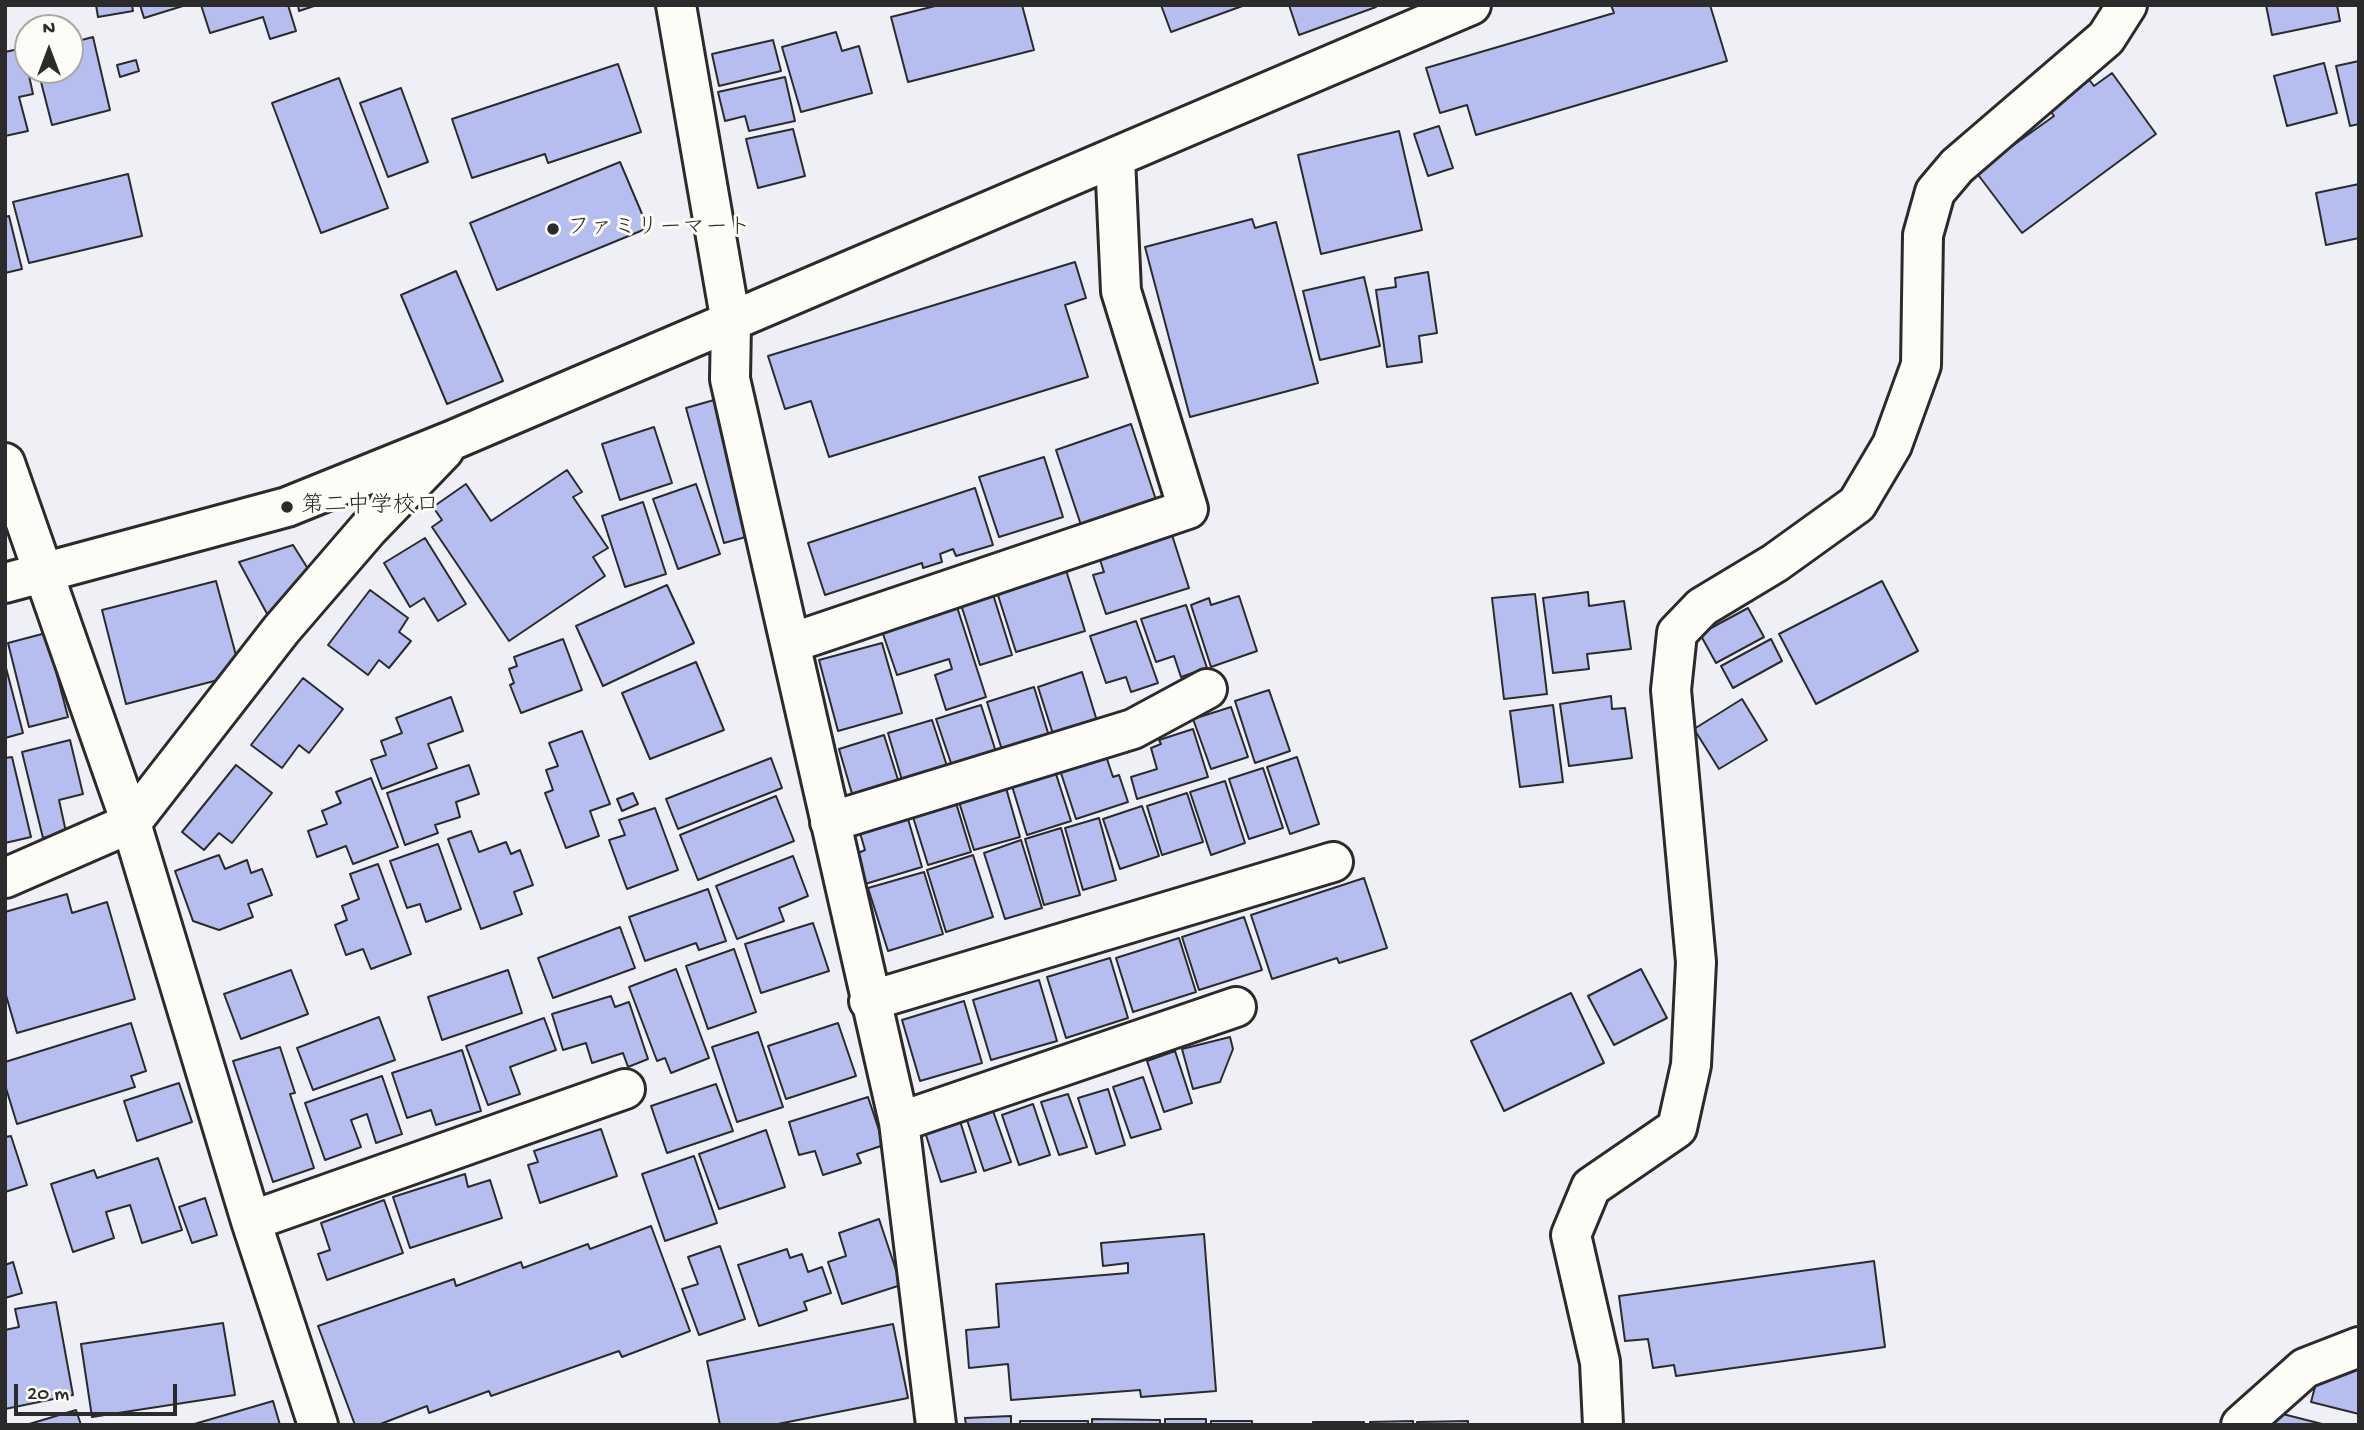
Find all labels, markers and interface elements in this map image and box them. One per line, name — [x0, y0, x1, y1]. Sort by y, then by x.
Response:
north arrow — [14, 14, 84, 84]
text: N — [43, 18, 55, 41]
place label: ファミリーマート — [567, 215, 751, 243]
marker: ファミリーマート — [545, 221, 561, 237]
place label: 第二中学校口 — [301, 493, 439, 521]
marker: 第二中学校口 — [279, 499, 295, 515]
scale bar — [18, 1370, 180, 1414]
text: 20 m — [27, 1383, 69, 1408]

